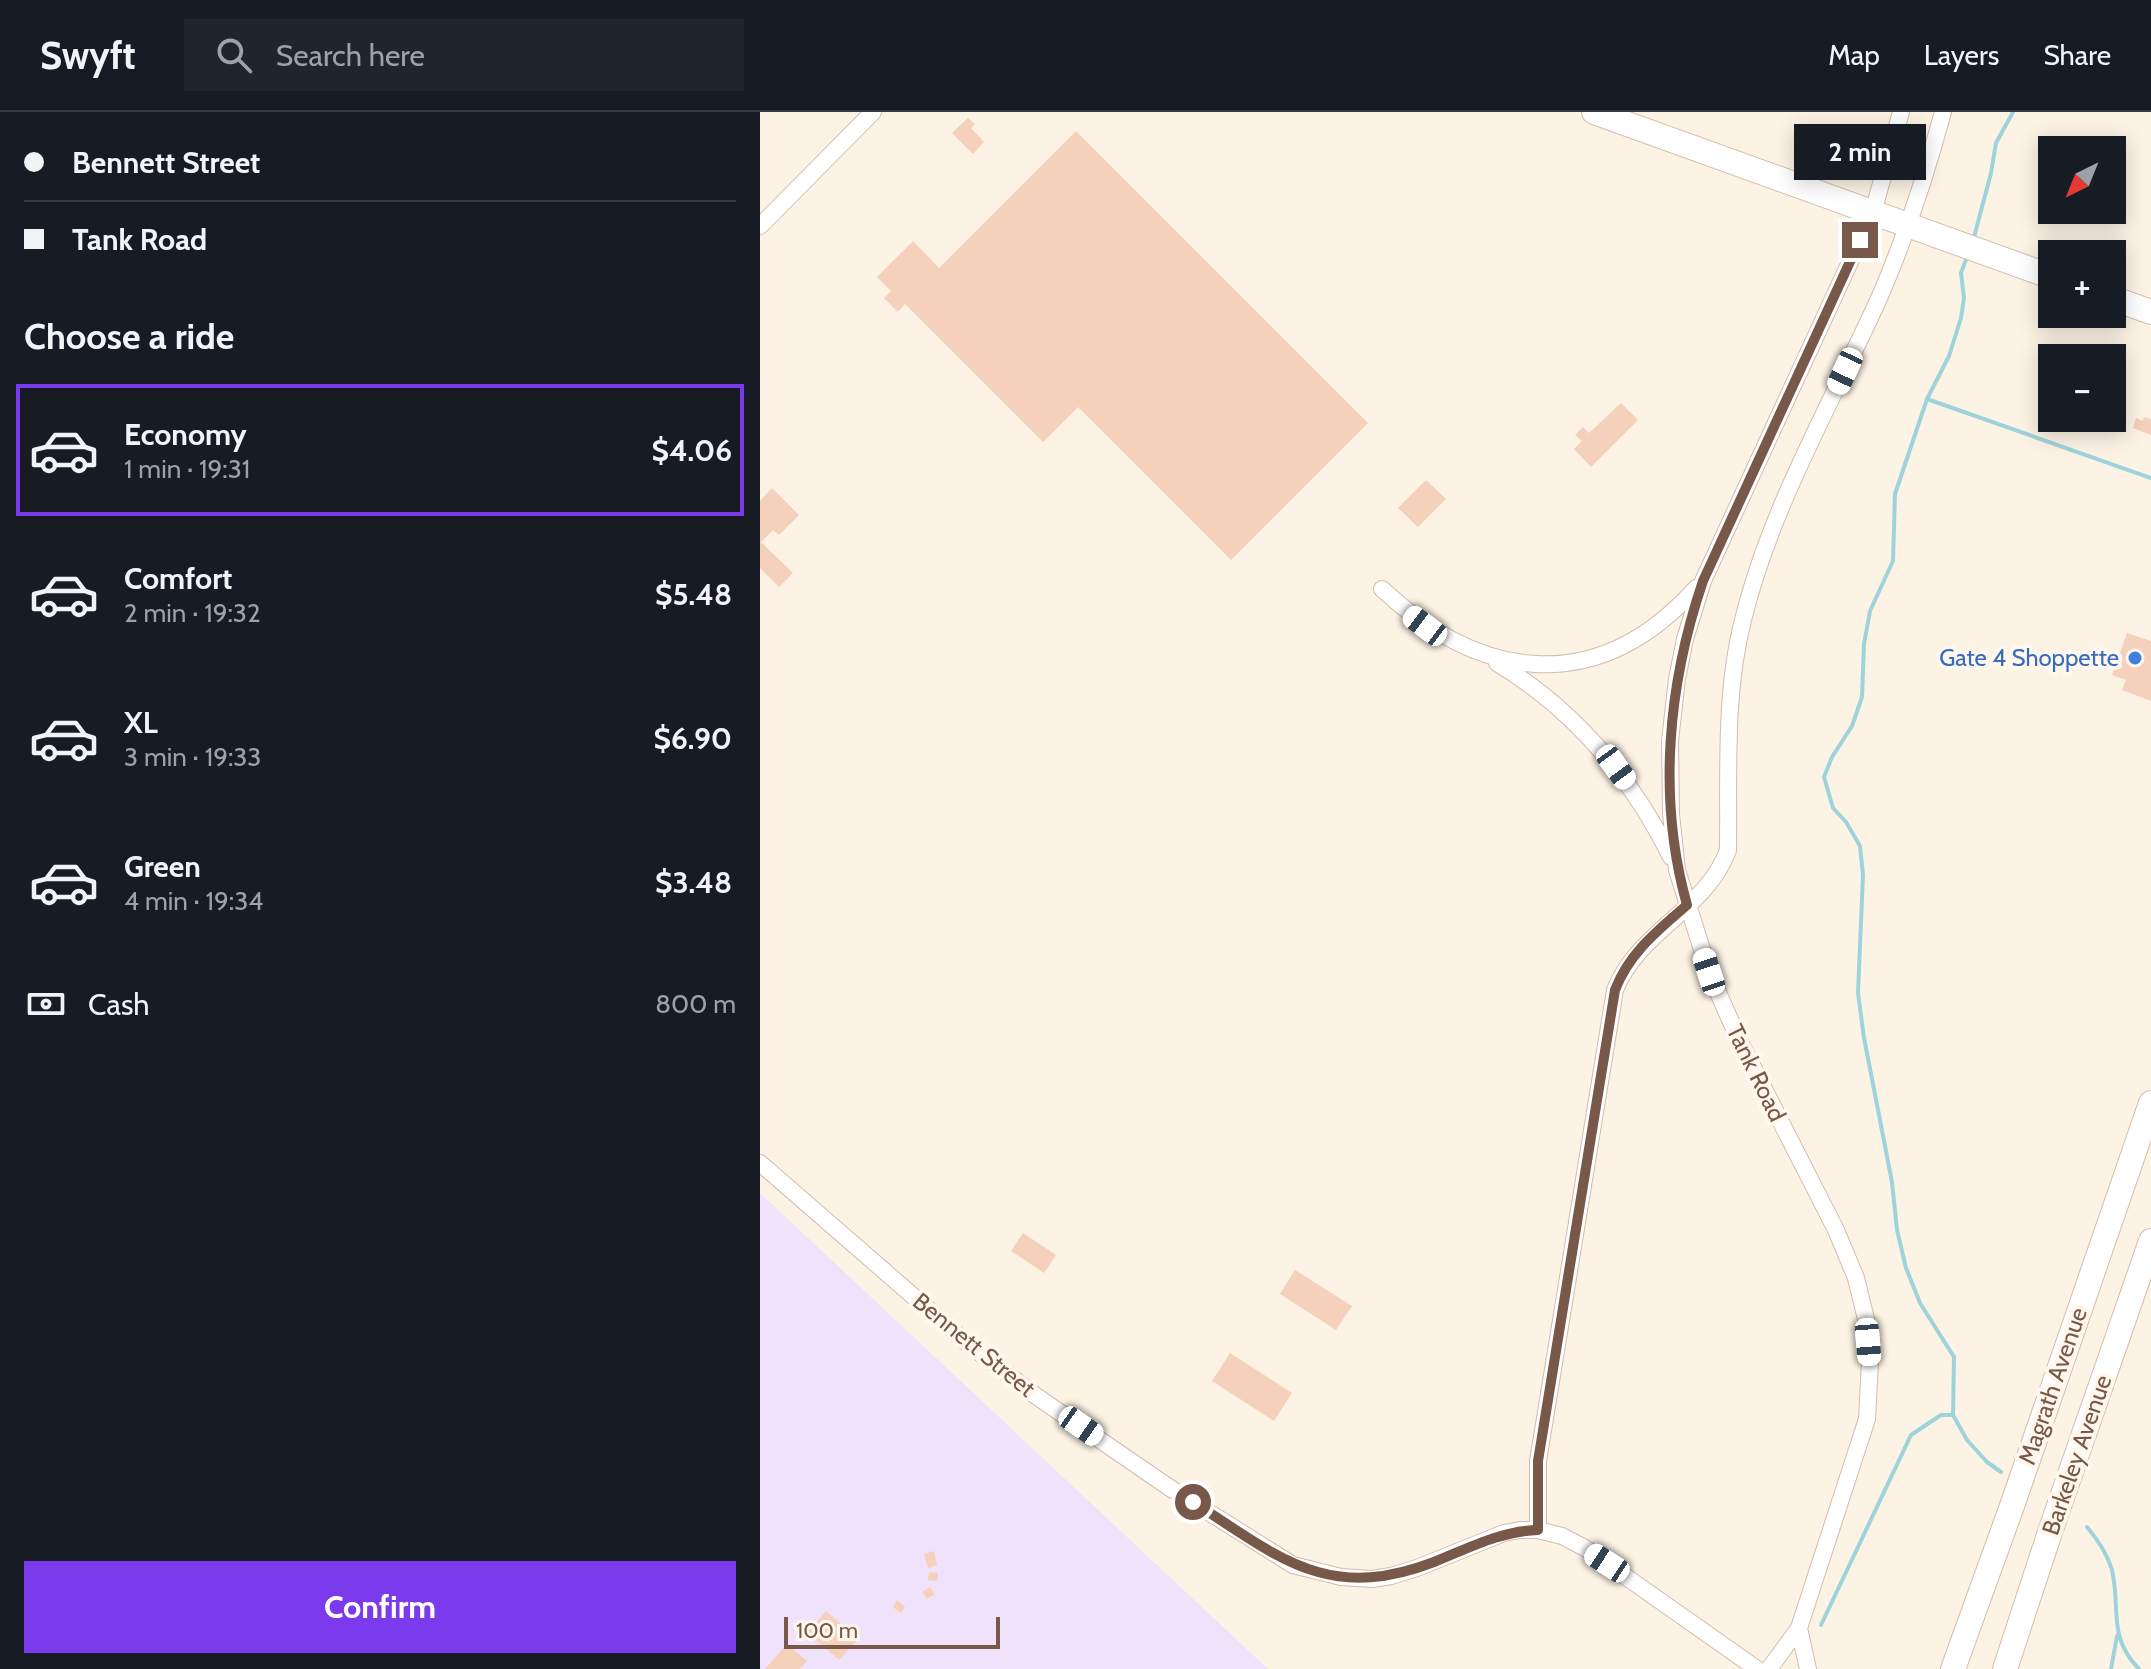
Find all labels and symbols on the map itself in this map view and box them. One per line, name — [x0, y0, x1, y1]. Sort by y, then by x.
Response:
callout: 2 min — [1794, 124, 1926, 180]
north arrow — [2038, 136, 2126, 224]
route end — [1842, 222, 1878, 258]
car — [1824, 344, 1866, 398]
car — [1399, 602, 1451, 650]
place label: Gate 4 Shoppette — [1939, 643, 2119, 672]
marker: Gate 4 Shoppette — [2126, 649, 2144, 667]
car — [1592, 741, 1640, 793]
car — [1690, 945, 1728, 999]
street label: Tank Road — [1721, 1019, 1792, 1126]
street label: Bennett Street — [907, 1286, 1041, 1403]
street label: Magrath Avenue — [2012, 1304, 2093, 1468]
car — [1854, 1317, 1882, 1367]
street label: Barkeley Avenue — [2036, 1371, 2117, 1539]
car — [1054, 1402, 1108, 1450]
route start — [1175, 1484, 1211, 1520]
car — [1580, 1540, 1634, 1586]
scale bar — [784, 1613, 1000, 1649]

